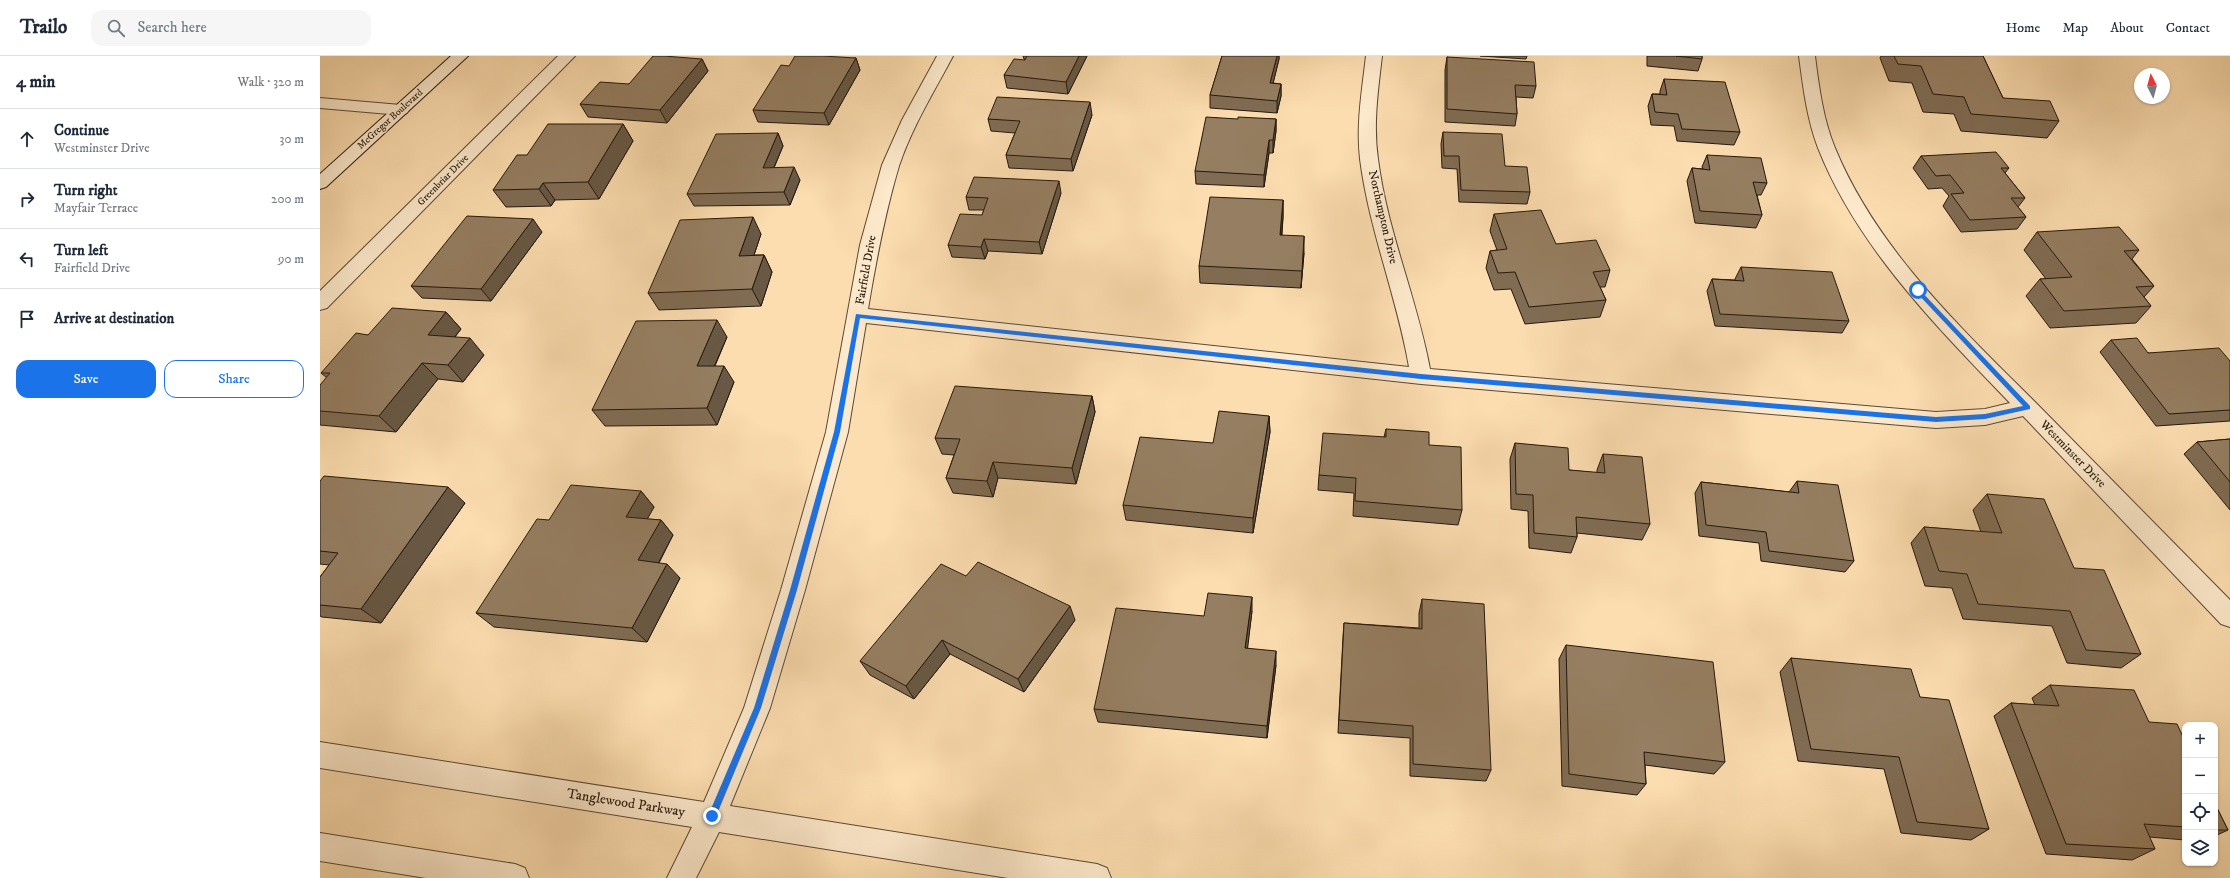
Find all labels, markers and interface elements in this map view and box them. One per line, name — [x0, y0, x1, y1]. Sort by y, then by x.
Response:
search box — [91, 10, 371, 46]
text: Trailo — [20, 16, 67, 39]
icon: search — [105, 17, 127, 39]
text: Search here — [137, 18, 207, 37]
text: Home — [2006, 19, 2040, 37]
text: Map — [2062, 19, 2088, 37]
text: About — [2110, 19, 2144, 37]
text: Contact — [2166, 19, 2210, 37]
north arrow — [2134, 68, 2170, 104]
text: 4 min — [16, 71, 55, 93]
text: Walk · 320 m — [238, 74, 304, 90]
street label: McGregor Boulevard — [355, 86, 425, 152]
text: Continue — [54, 121, 109, 140]
icon: ahead — [16, 128, 38, 150]
text: 30 m — [280, 131, 304, 147]
text: Westminster Drive — [54, 140, 150, 156]
street label: Greenbriar Drive — [415, 152, 471, 208]
street label: Northampton Drive — [1365, 169, 1401, 265]
text: Turn right — [54, 181, 117, 200]
icon: right — [16, 188, 38, 210]
text: 200 m — [271, 191, 304, 207]
text: Mayfair Terrace — [54, 200, 138, 216]
street label: Fairfield Drive — [853, 234, 879, 306]
text: Turn left — [54, 241, 108, 260]
icon: left — [16, 248, 38, 270]
text: 90 m — [278, 251, 304, 267]
text: Fairfield Drive — [54, 260, 130, 276]
route start — [1909, 281, 1927, 299]
icon: arrive — [16, 308, 38, 330]
text: Arrive at destination — [54, 309, 174, 328]
button: Save — [16, 360, 156, 398]
button: Share — [164, 360, 304, 398]
street label: Westminster Drive — [2036, 416, 2109, 491]
map controls — [2182, 722, 2218, 866]
button: + — [2182, 722, 2218, 758]
button: − — [2182, 758, 2218, 794]
street label: Tanglewood Parkway — [566, 785, 687, 821]
button: locate — [2182, 794, 2218, 830]
route end — [703, 807, 721, 825]
button: layers — [2182, 830, 2218, 866]

